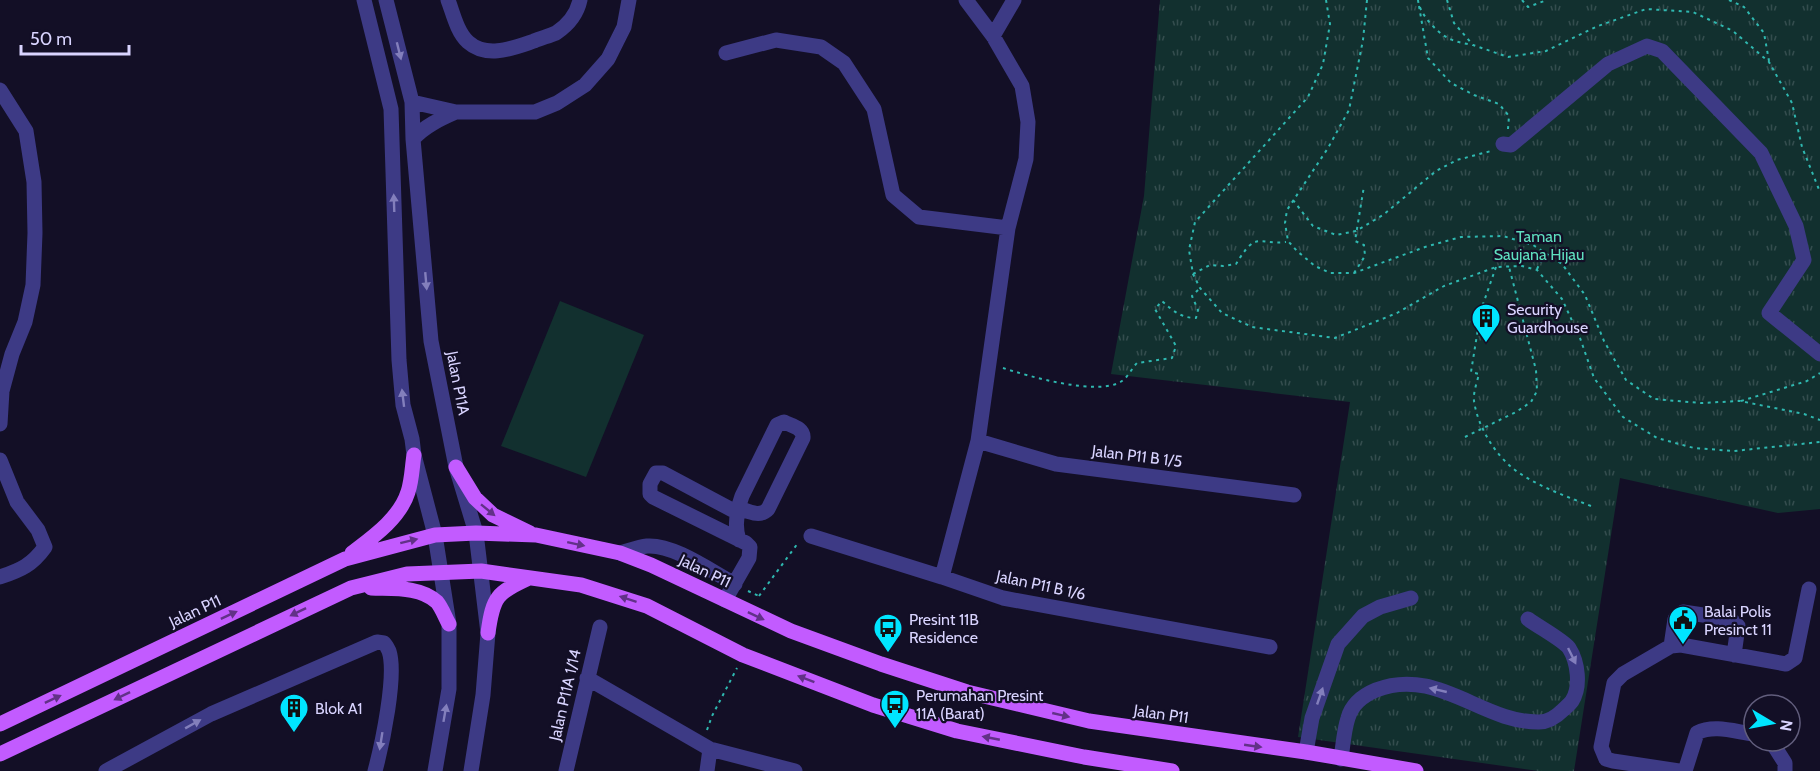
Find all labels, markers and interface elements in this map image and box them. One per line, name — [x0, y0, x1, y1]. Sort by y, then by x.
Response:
scale bar — [21, 18, 129, 56]
text: 50 m — [30, 28, 72, 50]
one-way arrow — [394, 42, 404, 60]
one-way arrow — [389, 193, 398, 212]
park label: Taman Saujana Hijau — [1494, 227, 1584, 264]
one-way arrow — [421, 271, 431, 290]
place label: Security Guardhouse — [1507, 300, 1588, 337]
building icon: Security Guardhouse — [1470, 302, 1502, 344]
street label: Jalan P11A — [442, 348, 474, 417]
one-way arrow — [398, 388, 407, 407]
street label: Jalan P11 B 1/5 — [1090, 441, 1183, 471]
one-way arrow — [480, 503, 496, 516]
one-way arrow — [399, 536, 418, 546]
one-way arrow — [567, 540, 586, 549]
street label: Jalan P11 — [675, 550, 734, 592]
street label: Jalan P11 B 1/6 — [994, 566, 1087, 604]
street label: Jalan P11 — [165, 591, 224, 632]
one-way arrow — [619, 594, 637, 604]
place label: Balai Polis Presinct 11 — [1704, 602, 1772, 639]
public building icon: Balai Polis Presinct 11 — [1667, 604, 1699, 646]
one-way arrow — [289, 608, 306, 617]
one-way arrow — [220, 610, 237, 619]
place label: Presint 11B Residence — [909, 610, 979, 647]
one-way arrow — [748, 611, 765, 620]
bus stop icon: Presint 11B Residence — [872, 612, 904, 654]
street label: Jalan P11A 1/14 — [545, 647, 585, 744]
one-way arrow — [1567, 647, 1576, 664]
one-way arrow — [796, 673, 814, 683]
one-way arrow — [1429, 684, 1447, 694]
place label: Perumahan Presint 11A (Barat) — [916, 686, 1044, 723]
one-way arrow — [1316, 687, 1325, 705]
bus stop icon: Perumahan Presint 11A (Barat) — [879, 688, 911, 730]
one-way arrow — [113, 692, 130, 701]
building icon: Blok A1 — [278, 692, 310, 734]
north arrow — [1742, 693, 1802, 753]
one-way arrow — [44, 694, 61, 703]
place label: Blok A1 — [315, 699, 363, 718]
street label: Jalan P11 — [1131, 701, 1190, 727]
one-way arrow — [441, 704, 450, 723]
one-way arrow — [1052, 710, 1070, 720]
text: N — [1776, 718, 1797, 733]
one-way arrow — [185, 719, 202, 729]
one-way arrow — [377, 732, 386, 751]
one-way arrow — [981, 733, 1000, 743]
one-way arrow — [1244, 741, 1263, 750]

